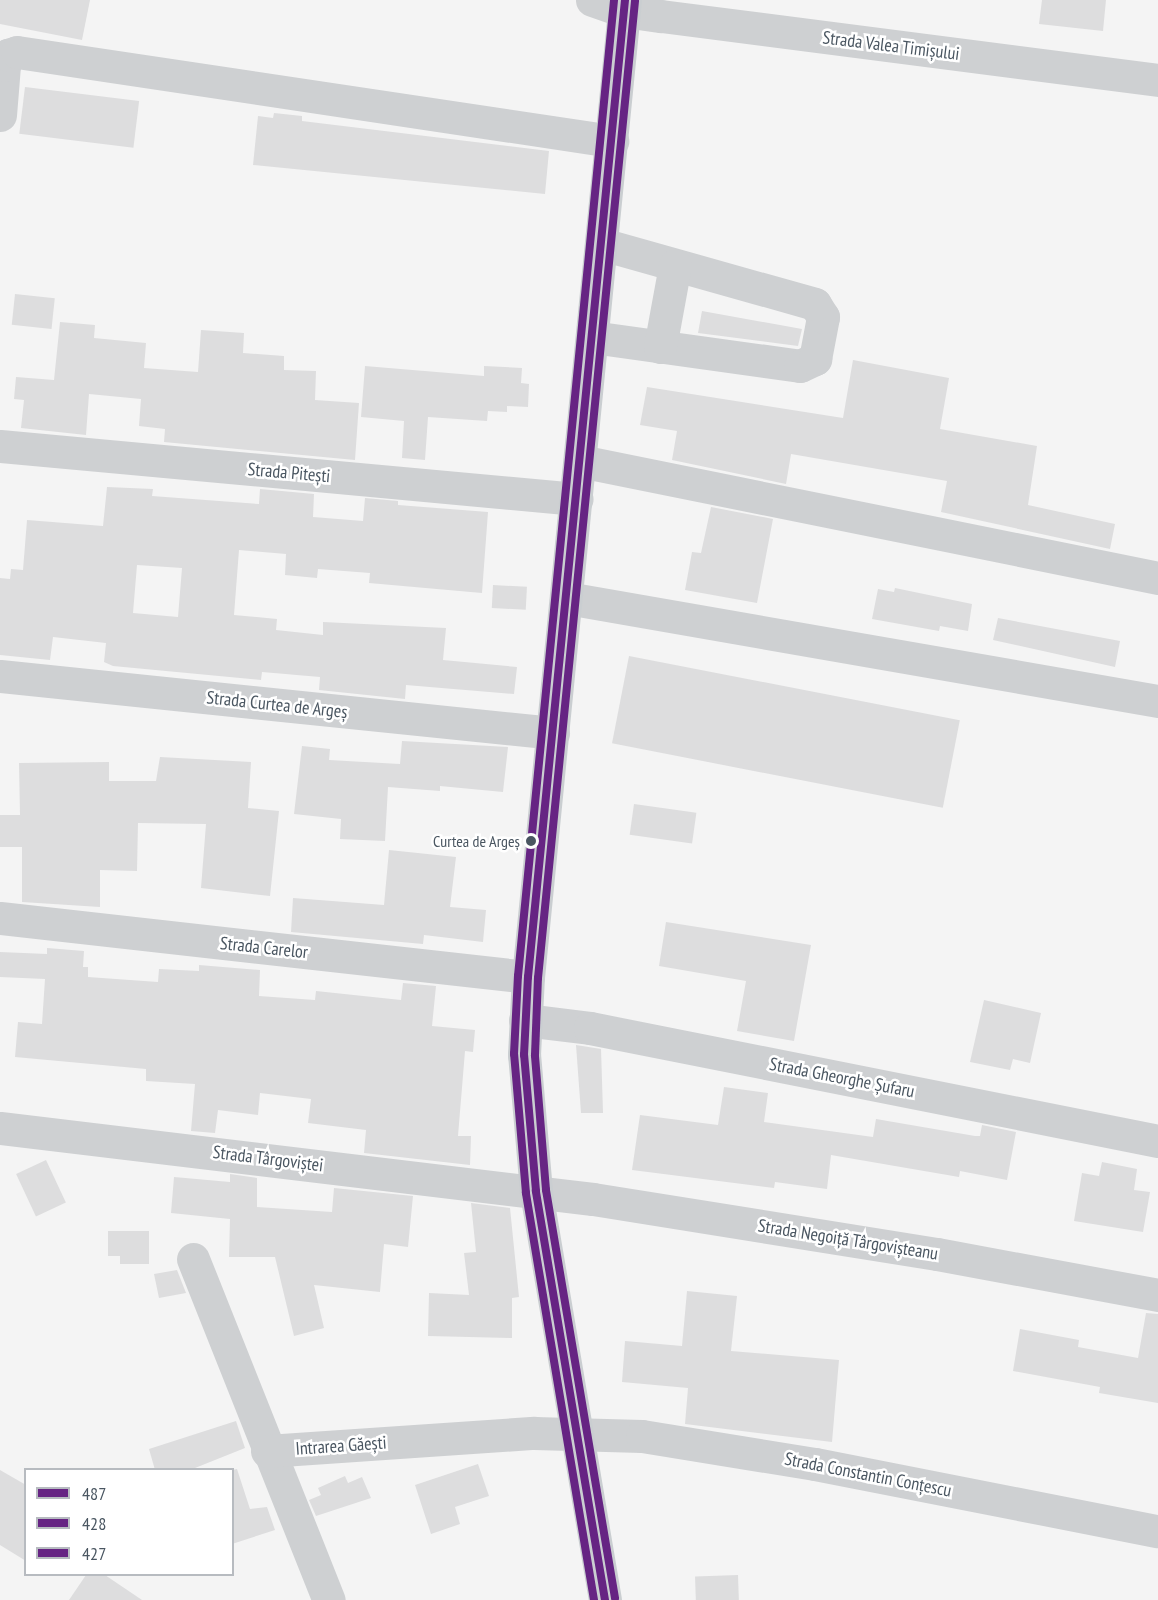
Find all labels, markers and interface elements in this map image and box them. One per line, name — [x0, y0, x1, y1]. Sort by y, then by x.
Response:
street label: Strada Valea Timișului — [821, 27, 961, 65]
street label: Strada Pitești — [247, 459, 331, 487]
street label: Strada Curtea de Argeș — [205, 687, 349, 723]
place label: Curtea de Argeș — [433, 831, 520, 851]
marker: Curtea de Argeș — [525, 835, 537, 847]
street label: Strada Carelor — [219, 933, 309, 963]
street label: Strada Gheorghe Șufaru — [768, 1053, 916, 1103]
street label: Strada Târgoviștei — [212, 1142, 324, 1176]
street label: Strada Negoiță Târgovișteanu — [756, 1215, 940, 1265]
street label: Intrarea Găești — [295, 1432, 387, 1460]
street label: Strada Constantin Conțescu — [783, 1448, 953, 1502]
legend — [24, 1468, 234, 1576]
text: 487 — [82, 1482, 106, 1505]
text: 428 — [82, 1512, 106, 1535]
text: 427 — [82, 1542, 106, 1565]

